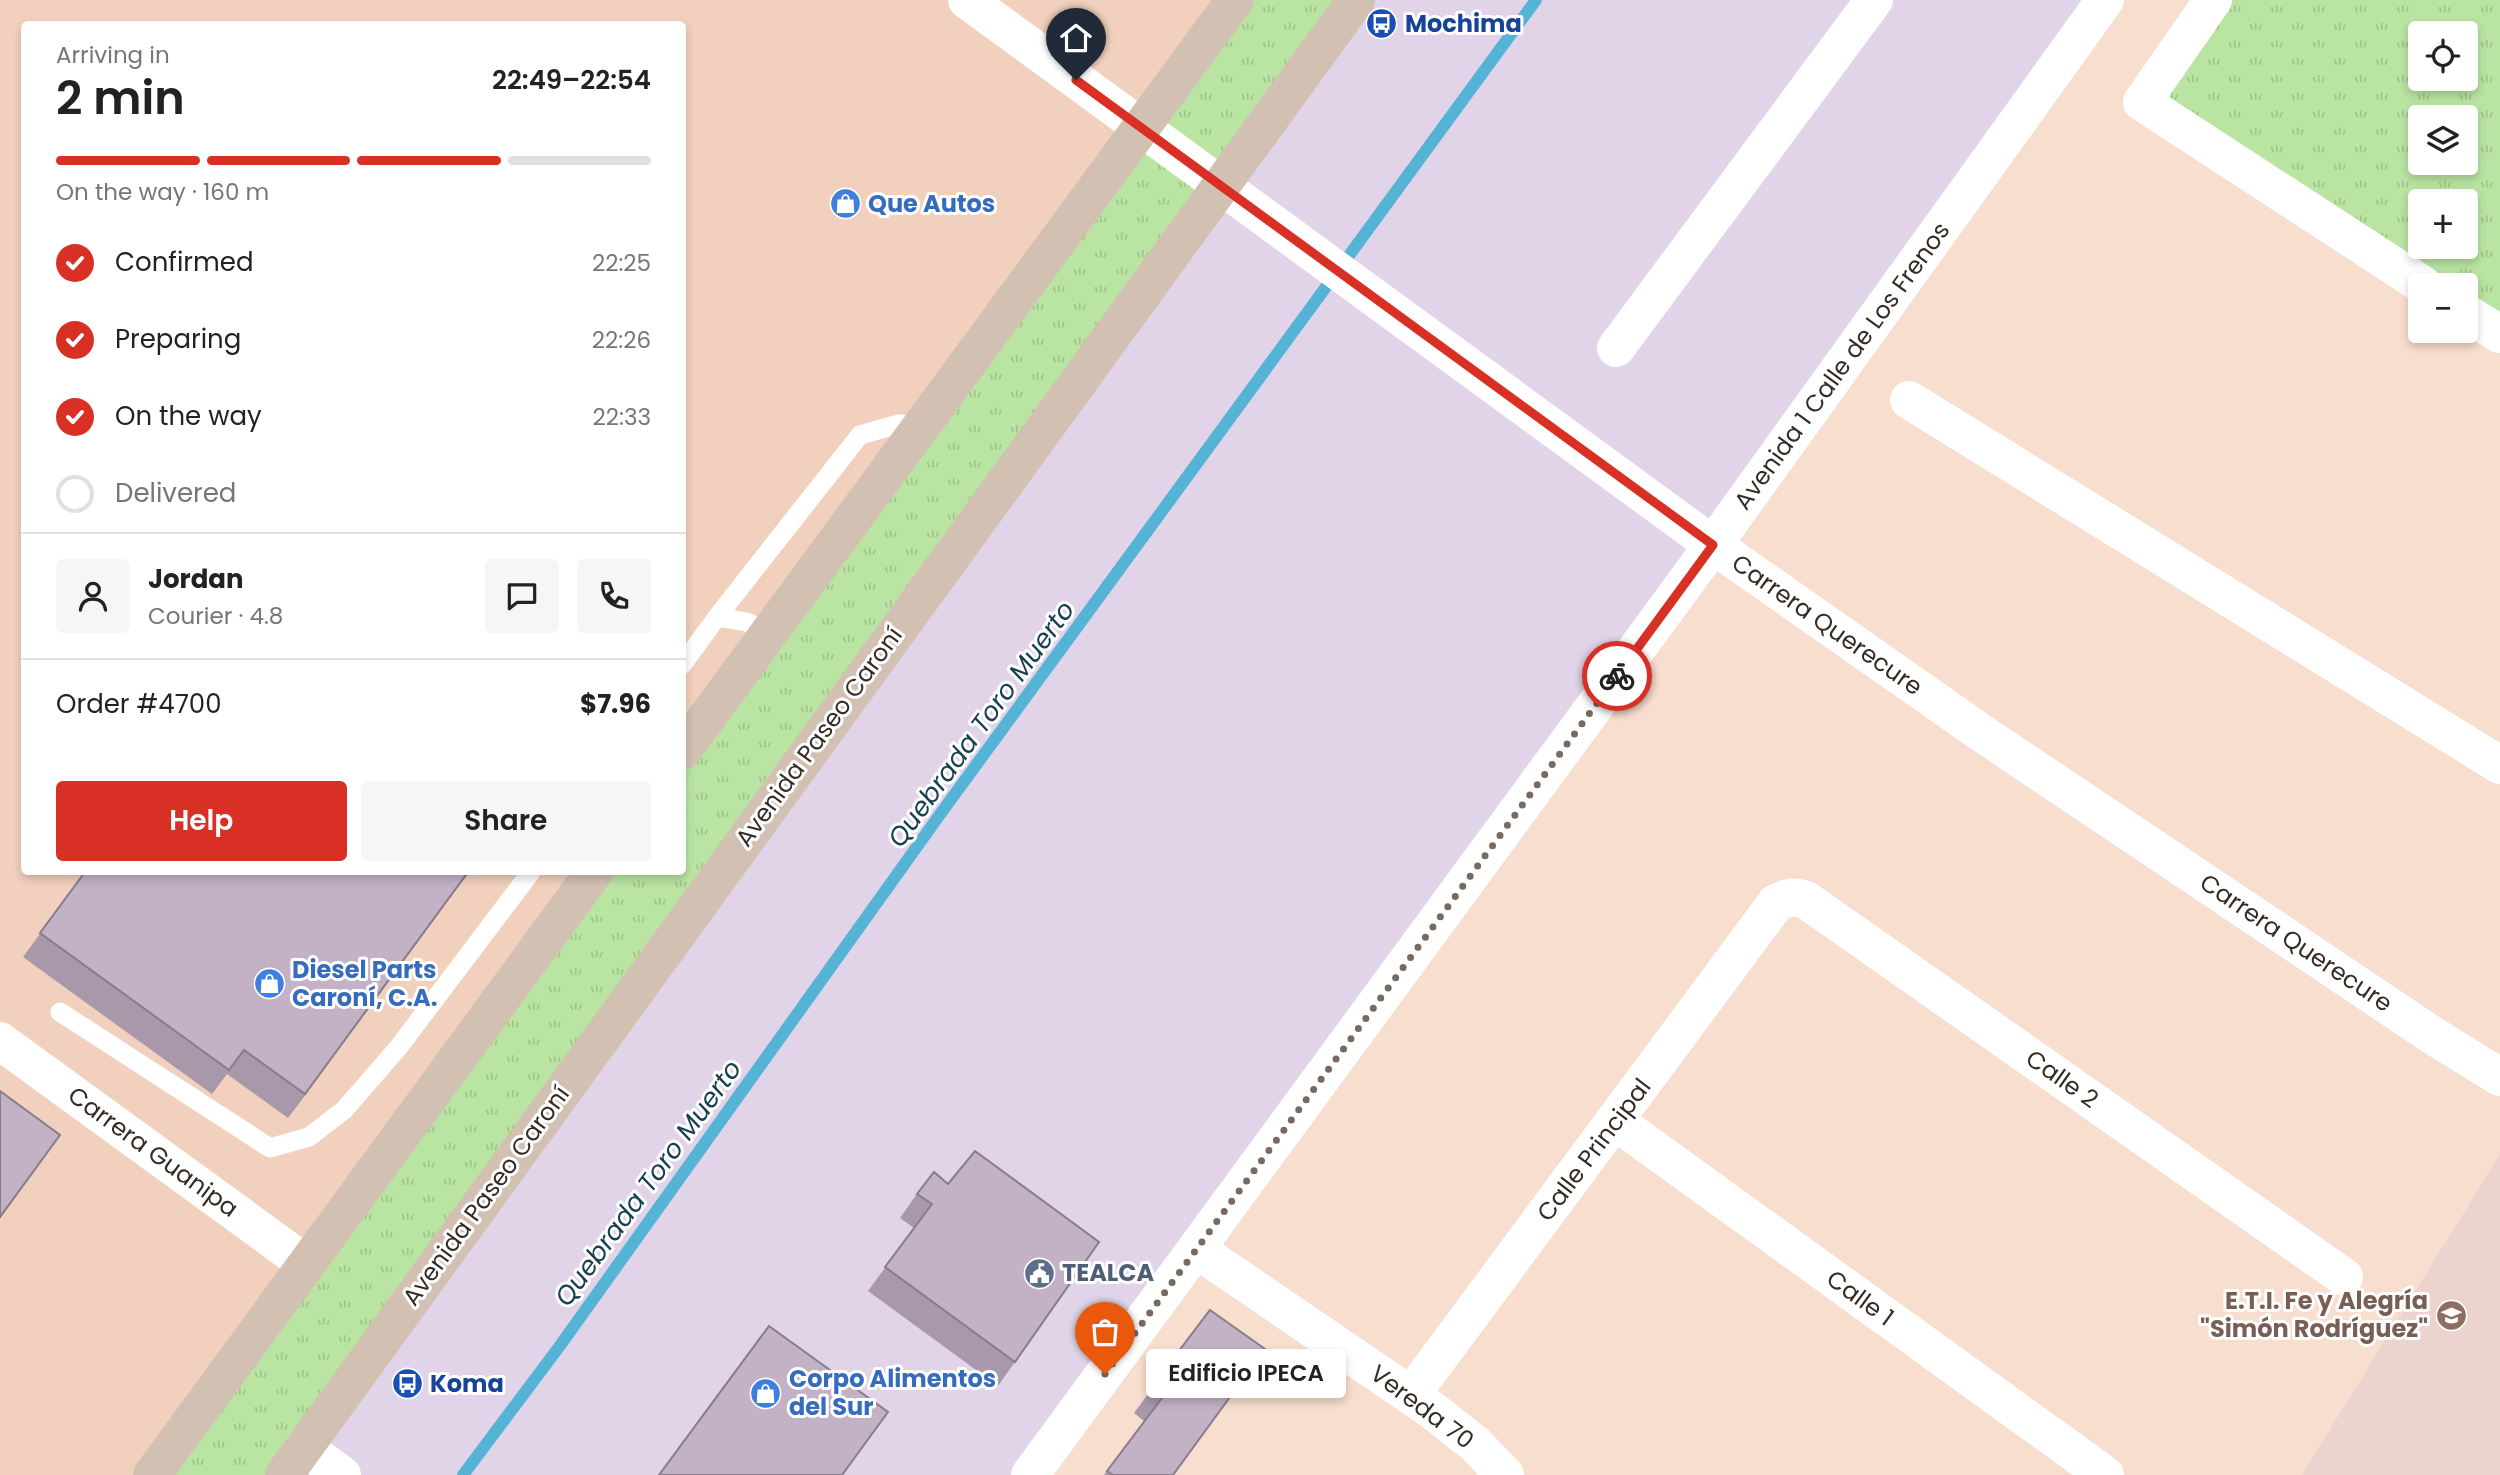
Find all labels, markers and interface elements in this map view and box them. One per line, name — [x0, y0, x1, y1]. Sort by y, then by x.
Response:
bus stop icon: Mochima — [1365, 7, 1399, 41]
place label: Mochima — [1405, 7, 1522, 40]
pin — [1046, 8, 1106, 80]
icon: home — [1057, 19, 1095, 57]
map controls — [2408, 21, 2478, 343]
button: locate — [2408, 21, 2478, 91]
text: Arriving in — [56, 39, 170, 71]
text: 22:49–22:54 — [492, 62, 651, 98]
text: 2 min — [56, 66, 185, 130]
button: layers — [2408, 105, 2478, 175]
text: On the way · 160 m — [56, 176, 269, 208]
shop icon: Que Autos — [828, 187, 862, 221]
place label: Que Autos — [868, 187, 995, 220]
button: + — [2408, 189, 2478, 259]
street label: Avenida 1 Calle de Los Frenos — [1726, 215, 1957, 516]
icon: check — [56, 244, 94, 282]
text: Confirmed — [115, 244, 253, 280]
text: 22:25 — [592, 247, 651, 279]
button: − — [2408, 273, 2478, 343]
icon: check — [56, 321, 94, 359]
text: Preparing — [115, 321, 241, 357]
text: 22:26 — [592, 324, 651, 356]
icon: check — [56, 398, 94, 436]
text: On the way — [115, 398, 262, 434]
text: 22:33 — [593, 401, 651, 433]
text: Delivered — [115, 475, 236, 511]
street label: Carrera Querecure — [1725, 546, 1929, 703]
button: person — [56, 559, 130, 633]
button: chat — [485, 559, 559, 633]
button: phone — [577, 559, 651, 633]
text: Jordan — [148, 561, 244, 597]
water label: Quebrada Toro Muerto — [879, 593, 1083, 855]
text: Courier · 4.8 — [148, 600, 283, 632]
street label: Avenida Paseo Caroní — [728, 620, 910, 853]
courier — [1582, 641, 1652, 711]
icon: bike — [1598, 657, 1636, 695]
text: Order #4700 — [56, 686, 222, 722]
text: $7.96 — [580, 686, 651, 722]
button: Help — [56, 781, 347, 861]
button: Share — [361, 781, 651, 861]
street label: Carrera Querecure — [2193, 866, 2399, 1019]
place label: Diesel Parts Caroní, C.A. — [292, 953, 438, 1014]
shop icon: Diesel Parts Caroní, C.A. — [252, 967, 286, 1001]
street label: Calle 2 — [2019, 1042, 2105, 1116]
water label: Quebrada Toro Muerto — [546, 1052, 750, 1314]
street label: Calle Principal — [1529, 1072, 1658, 1228]
street label: Carrera Guanipa — [61, 1079, 245, 1225]
street label: Avenida Paseo Caroní — [395, 1079, 577, 1312]
public building icon: TEALCA — [1022, 1256, 1056, 1290]
place label: TEALCA — [1062, 1256, 1155, 1289]
street label: Calle 1 — [1820, 1262, 1901, 1333]
place label: E.T.I. Fe y Alegría "Simón Rodríguez" — [2200, 1284, 2428, 1345]
school or university icon: E.T.I. Fe y Alegría "Simón Rodríguez" — [2434, 1298, 2468, 1332]
pin — [1075, 1302, 1135, 1374]
icon: bag — [1086, 1313, 1124, 1351]
callout: Edificio IPECA — [1147, 1350, 1346, 1398]
text: Edificio IPECA — [1168, 1357, 1324, 1389]
street label: Vereda 70 — [1364, 1357, 1481, 1456]
place label: Corpo Alimentos del Sur — [789, 1362, 996, 1423]
bus stop icon: Koma — [390, 1367, 424, 1401]
place label: Koma — [430, 1367, 504, 1400]
shop icon: Corpo Alimentos del Sur — [749, 1376, 783, 1410]

